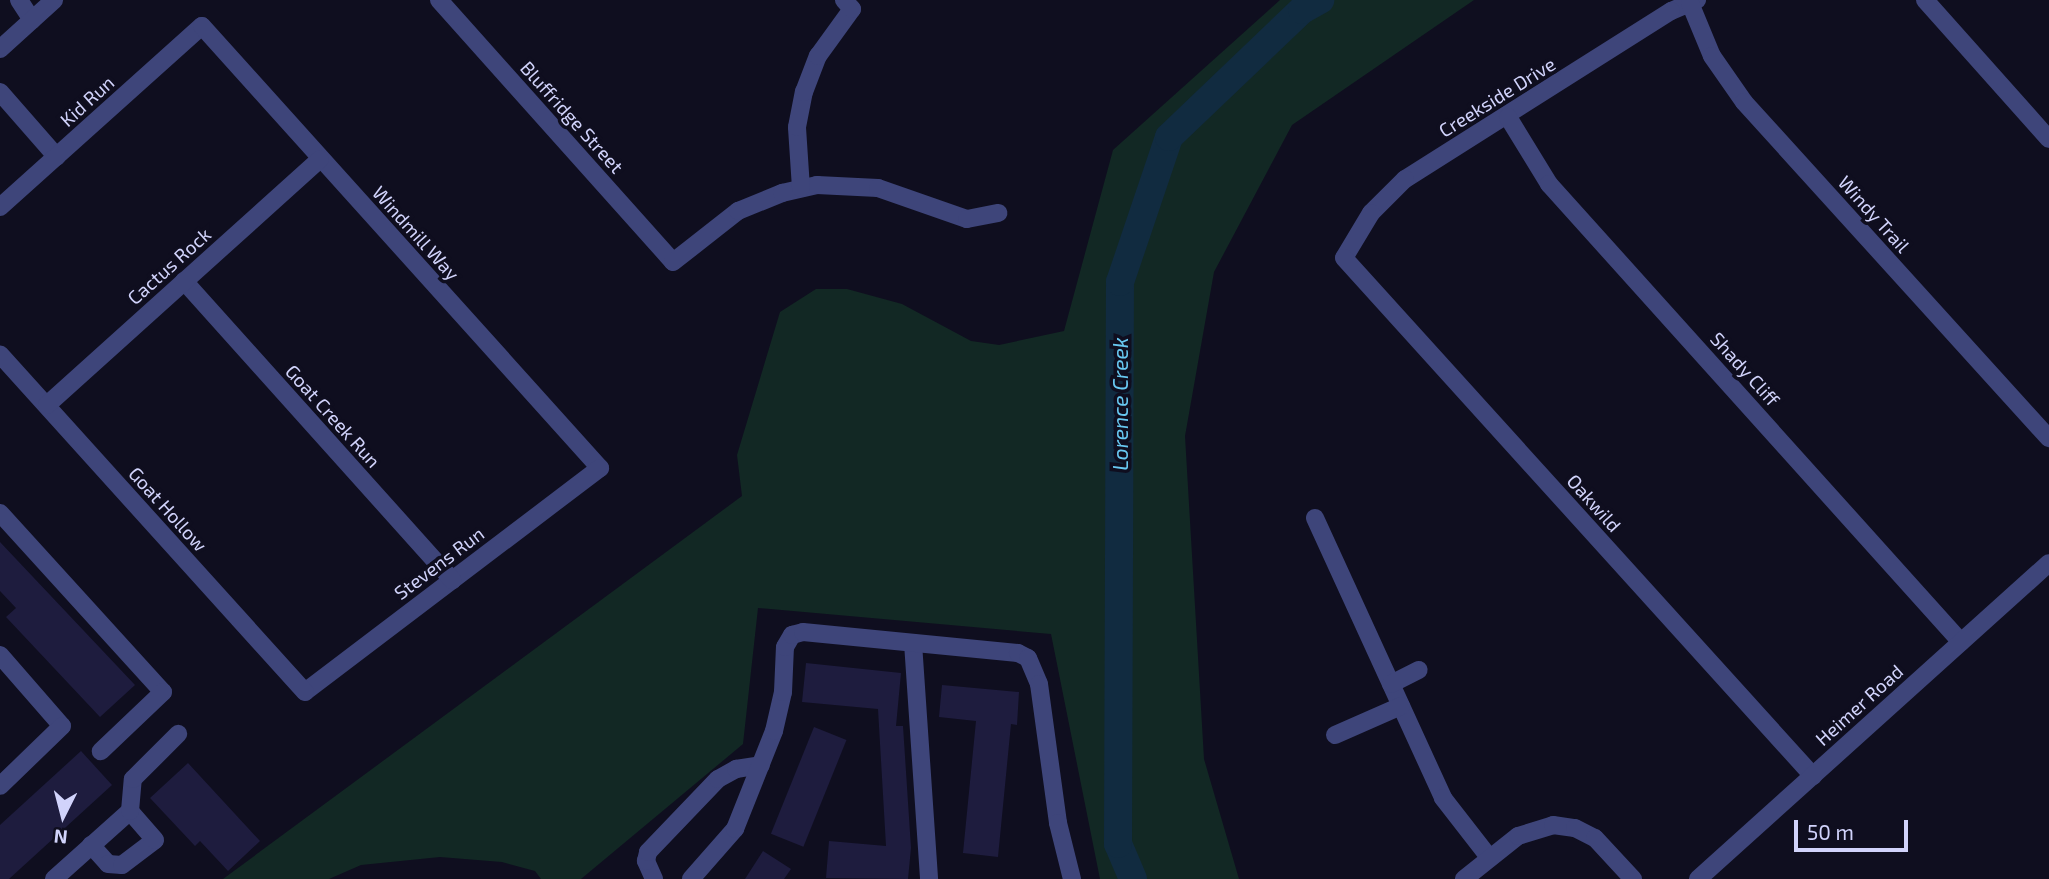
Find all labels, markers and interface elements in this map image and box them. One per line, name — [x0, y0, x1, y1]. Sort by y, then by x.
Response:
street label: Creekside Drive — [1435, 52, 1559, 142]
street label: Bluffridge Street — [516, 56, 628, 178]
street label: Kid Run — [55, 71, 119, 131]
street label: Windy Trail — [1833, 170, 1915, 258]
street label: Windmill Way — [367, 181, 465, 285]
street label: Cactus Rock — [123, 223, 215, 309]
street label: Shady Cliff — [1706, 327, 1784, 411]
water label: Lorence Creek — [1107, 337, 1133, 471]
street label: Goat Creek Run — [281, 360, 385, 472]
street label: Goat Hollow — [124, 462, 212, 556]
street label: Oakwild — [1562, 469, 1626, 537]
street label: Stevens Run — [390, 522, 488, 604]
street label: Heimer Road — [1810, 660, 1908, 750]
north arrow — [28, 781, 98, 851]
scale bar — [1797, 806, 1911, 850]
text: 50 m — [1807, 819, 1854, 844]
text: N — [53, 825, 69, 850]

